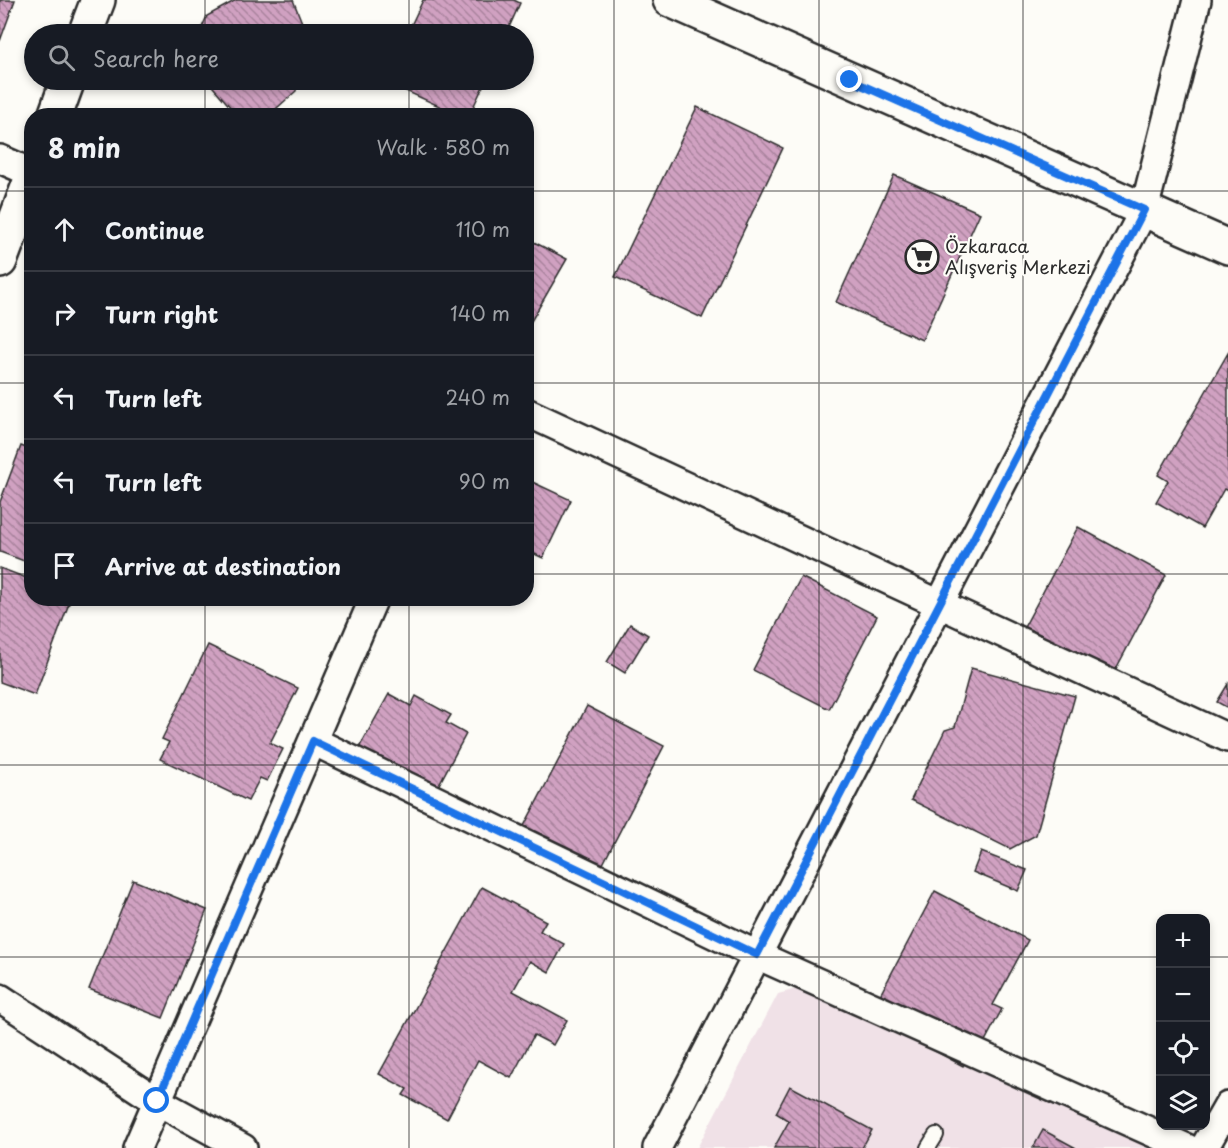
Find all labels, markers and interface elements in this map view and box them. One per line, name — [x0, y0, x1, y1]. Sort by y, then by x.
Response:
search box — [24, 24, 534, 90]
icon: search — [45, 41, 78, 74]
text: Search here — [93, 41, 219, 74]
route end — [836, 66, 862, 92]
text: 8 min — [48, 128, 121, 167]
text: Walk · 580 m — [376, 132, 510, 162]
icon: ahead — [48, 213, 81, 246]
text: Continue — [105, 213, 204, 246]
text: 110 m — [456, 214, 510, 244]
place label: Özkaraca Alışveriş Merkezi — [945, 232, 1091, 280]
supermarket icon: Özkaraca Alışveriş Merkezi — [904, 239, 940, 275]
icon: right — [48, 297, 81, 330]
text: Turn right — [105, 297, 218, 330]
text: 140 m — [450, 298, 510, 328]
icon: left — [48, 381, 81, 414]
text: Turn left — [105, 381, 202, 414]
text: 240 m — [445, 382, 510, 412]
icon: left — [48, 465, 81, 498]
text: Turn left — [105, 465, 202, 498]
text: 90 m — [459, 466, 510, 496]
icon: arrive — [48, 549, 81, 582]
text: Arrive at destination — [105, 549, 341, 582]
map controls — [1156, 914, 1210, 1130]
button: + — [1156, 914, 1210, 968]
button: − — [1156, 968, 1210, 1022]
button: locate — [1156, 1022, 1210, 1076]
button: layers — [1156, 1076, 1210, 1130]
route start — [143, 1087, 169, 1113]

